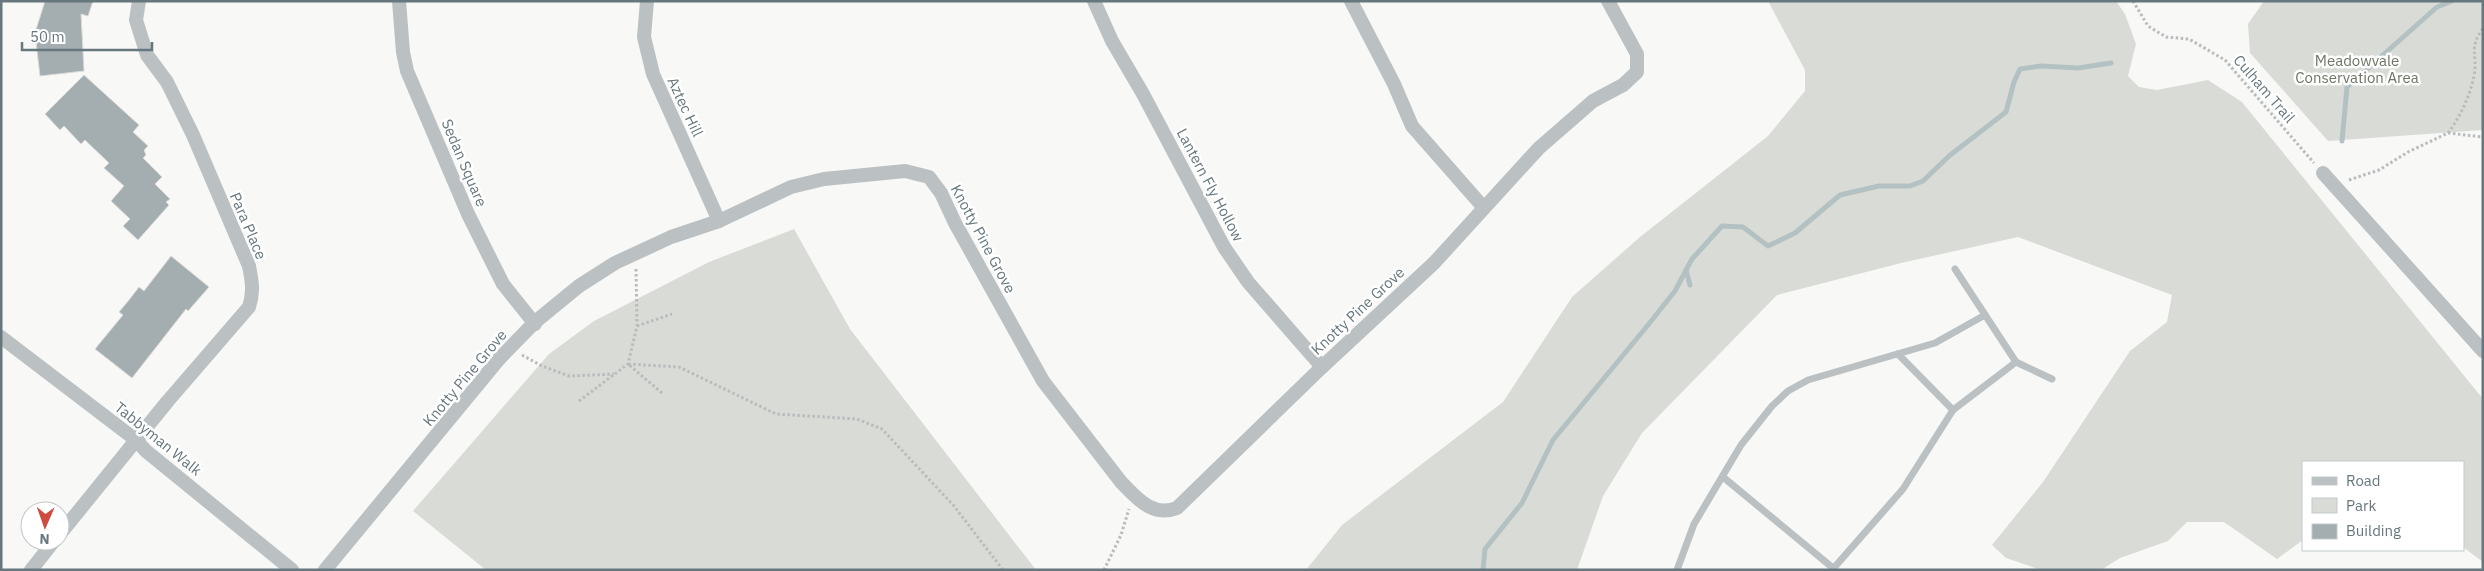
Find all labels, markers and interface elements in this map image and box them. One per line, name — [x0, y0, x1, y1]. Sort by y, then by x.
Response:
scale bar — [22, 20, 152, 52]
text: 50 m — [30, 27, 65, 46]
street label: Culham Trail — [2230, 51, 2299, 127]
park label: Meadowvale Conservation Area — [2295, 51, 2419, 87]
street label: Aztec Hill — [663, 74, 708, 140]
street label: Sedan Square — [437, 116, 491, 209]
street label: Lantern Fly Hollow — [1173, 125, 1248, 245]
street label: Knotty Pine Grove — [947, 181, 1020, 296]
street label: Para Place — [226, 189, 271, 262]
street label: Knotty Pine Grove — [1307, 263, 1408, 359]
street label: Knotty Pine Grove — [419, 325, 511, 430]
street label: Tabbyman Walk — [111, 398, 206, 480]
legend — [2302, 461, 2464, 551]
text: Road — [2346, 471, 2381, 490]
text: Park — [2346, 496, 2376, 515]
north arrow — [20, 501, 70, 551]
text: Building — [2346, 521, 2401, 540]
text: N — [39, 530, 50, 548]

